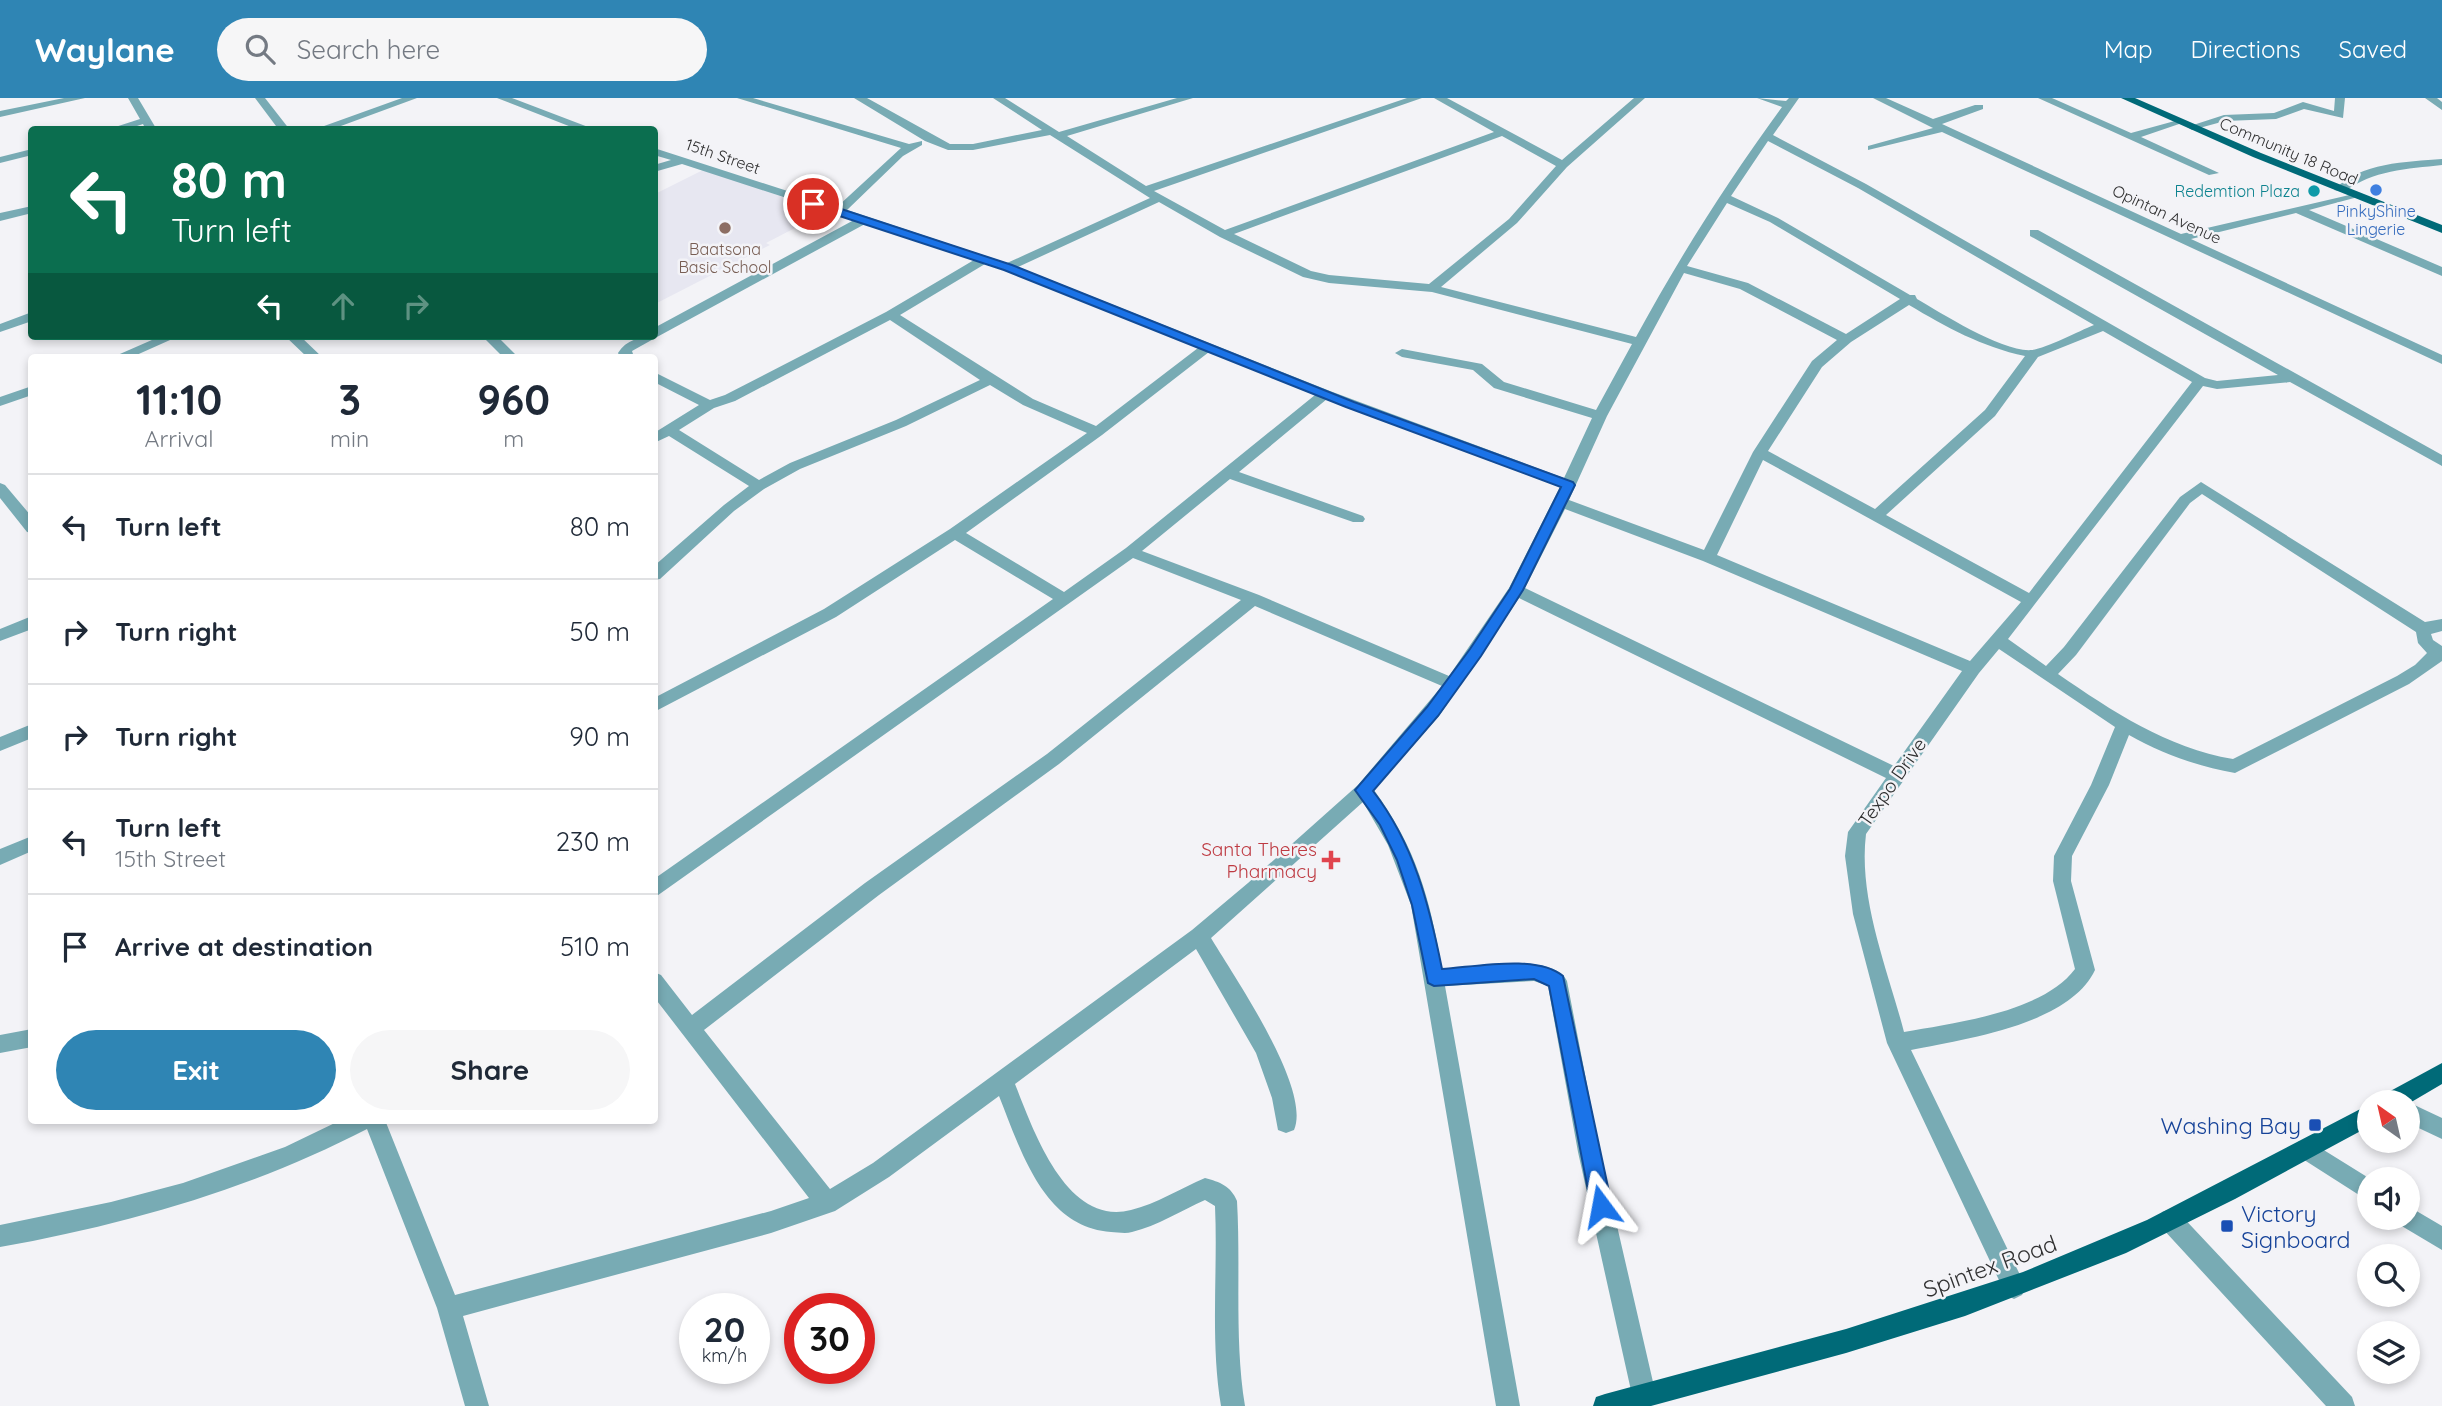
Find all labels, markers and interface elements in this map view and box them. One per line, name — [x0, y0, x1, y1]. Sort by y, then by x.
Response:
search box — [217, 18, 707, 81]
text: Waylane — [35, 29, 175, 70]
icon: search — [241, 30, 279, 68]
text: Search here — [297, 33, 440, 66]
text: Map — [2104, 34, 2153, 64]
text: Directions — [2191, 34, 2301, 64]
text: Saved — [2339, 34, 2407, 64]
street label: Community 18 Road — [2217, 113, 2361, 189]
street label: 15th Street — [683, 134, 763, 178]
text: 80 m — [171, 149, 287, 210]
icon: left — [56, 154, 147, 245]
pin — [783, 174, 843, 234]
street label: Opintan Avenue — [2109, 180, 2225, 248]
place label: Redemtion Plaza — [2175, 181, 2300, 201]
marker: PinkyShine Lingerie — [2368, 182, 2384, 198]
marker: Redemtion Plaza — [2306, 183, 2322, 199]
icon: arrive — [794, 185, 832, 223]
place label: PinkyShine Lingerie — [2336, 201, 2416, 239]
text: Turn left — [171, 210, 292, 250]
marker: Baatsona Basic School — [717, 220, 733, 236]
place label: Baatsona Basic School — [678, 239, 772, 277]
icon: left — [251, 287, 289, 325]
icon: ahead — [324, 287, 362, 325]
icon: right — [397, 287, 435, 325]
text: 11:10 — [136, 373, 222, 426]
text: 3 — [338, 373, 361, 426]
text: 960 — [477, 373, 550, 426]
text: Arrival — [145, 424, 213, 453]
text: min — [330, 424, 369, 453]
text: m — [503, 424, 524, 453]
icon: left — [56, 508, 94, 546]
text: Turn left — [115, 510, 222, 543]
text: 80 m — [570, 510, 630, 543]
icon: right — [56, 613, 94, 651]
text: Turn right — [115, 615, 237, 648]
text: 50 m — [570, 615, 630, 648]
icon: right — [56, 718, 94, 756]
text: Turn right — [115, 720, 237, 753]
text: 90 m — [569, 720, 630, 753]
street label: Texpo Drive — [1853, 733, 1931, 831]
text: Turn left — [115, 811, 222, 844]
icon: left — [56, 823, 94, 861]
text: 230 m — [556, 825, 630, 858]
place label: Santa Theres Pharmacy — [1201, 837, 1317, 883]
text: 15th Street — [115, 844, 226, 873]
marker: Santa Theres Pharmacy — [1323, 852, 1339, 868]
icon: arrive — [56, 928, 94, 966]
text: Arrive at destination — [115, 930, 373, 963]
text: 510 m — [560, 930, 630, 963]
button: Exit — [56, 1030, 336, 1110]
button: Share — [350, 1030, 630, 1110]
north arrow — [2357, 1090, 2420, 1153]
map controls — [2357, 1090, 2420, 1384]
place label: Washing Bay — [2160, 1111, 2301, 1140]
marker: Washing Bay — [2307, 1117, 2323, 1133]
button: sound — [2357, 1167, 2420, 1230]
position arrow — [1564, 1169, 1638, 1243]
place label: Victory Signboard — [2241, 1199, 2351, 1254]
marker: Victory Signboard — [2219, 1218, 2235, 1234]
street label: Spintex Road — [1919, 1228, 2061, 1304]
button: search — [2357, 1244, 2420, 1307]
speed limit sign: 30 — [784, 1293, 875, 1384]
text: 20 — [704, 1307, 745, 1351]
button: layers — [2357, 1321, 2420, 1384]
text: km/h — [702, 1344, 747, 1367]

